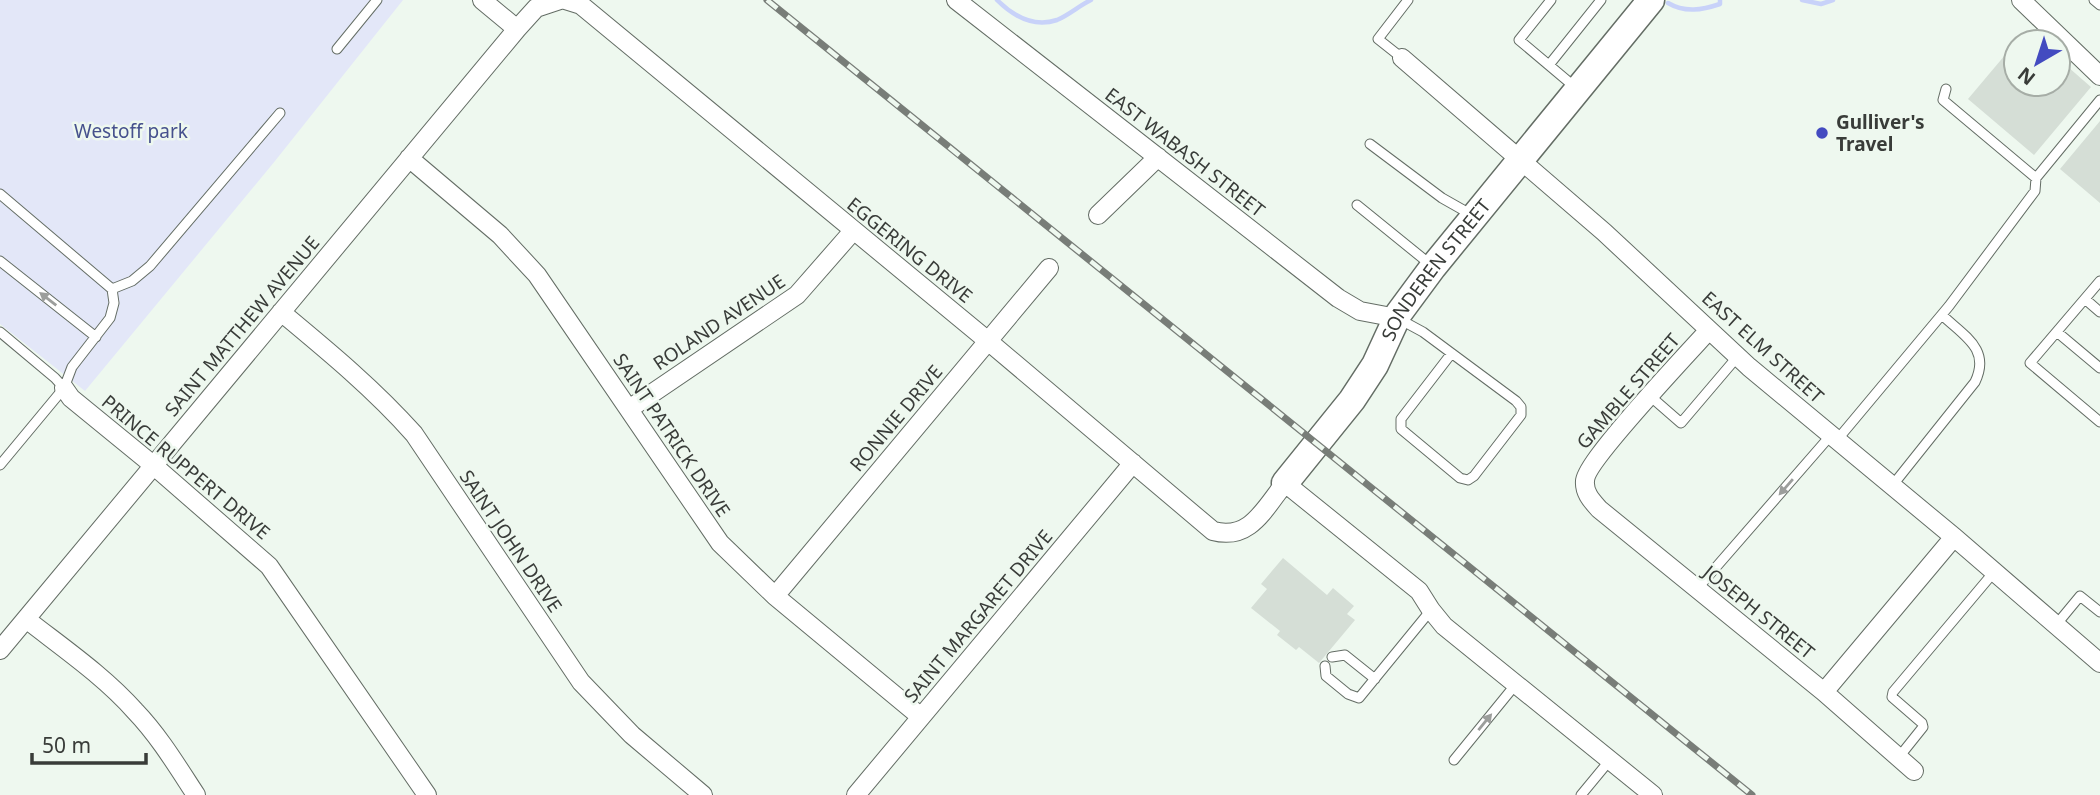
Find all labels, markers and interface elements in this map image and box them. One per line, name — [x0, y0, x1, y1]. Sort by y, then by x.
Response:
north arrow — [2002, 28, 2072, 98]
text: N — [2012, 61, 2040, 91]
street label: EAST WABASH STREET — [1100, 81, 1271, 223]
place label: Gulliver's Travel — [1836, 109, 1925, 157]
park label: Westoff park — [74, 118, 188, 144]
marker: Gulliver's Travel — [1814, 125, 1830, 141]
street label: EGGERING DRIVE — [842, 191, 978, 309]
street label: SONDEREN STREET — [1375, 193, 1497, 345]
street label: SAINT MATTHEW AVENUE — [159, 230, 325, 422]
street label: ROLAND AVENUE — [648, 268, 790, 376]
street label: EAST ELM STREET — [1696, 285, 1830, 409]
one-way arrow — [39, 292, 57, 307]
street label: GAMBLE STREET — [1570, 327, 1686, 454]
street label: SAINT PATRICK DRIVE — [608, 348, 736, 522]
street label: RONNIE DRIVE — [844, 359, 948, 477]
street label: PRINCE RUPPERT DRIVE — [96, 389, 276, 545]
street label: SAINT JOHN DRIVE — [454, 465, 568, 617]
one-way arrow — [1779, 478, 1794, 495]
street label: SAINT MARGARET DRIVE — [898, 524, 1058, 708]
street label: JOSEPH STREET — [1696, 558, 1820, 665]
one-way arrow — [1477, 713, 1492, 730]
scale bar — [32, 722, 145, 766]
text: 50 m — [42, 731, 91, 759]

